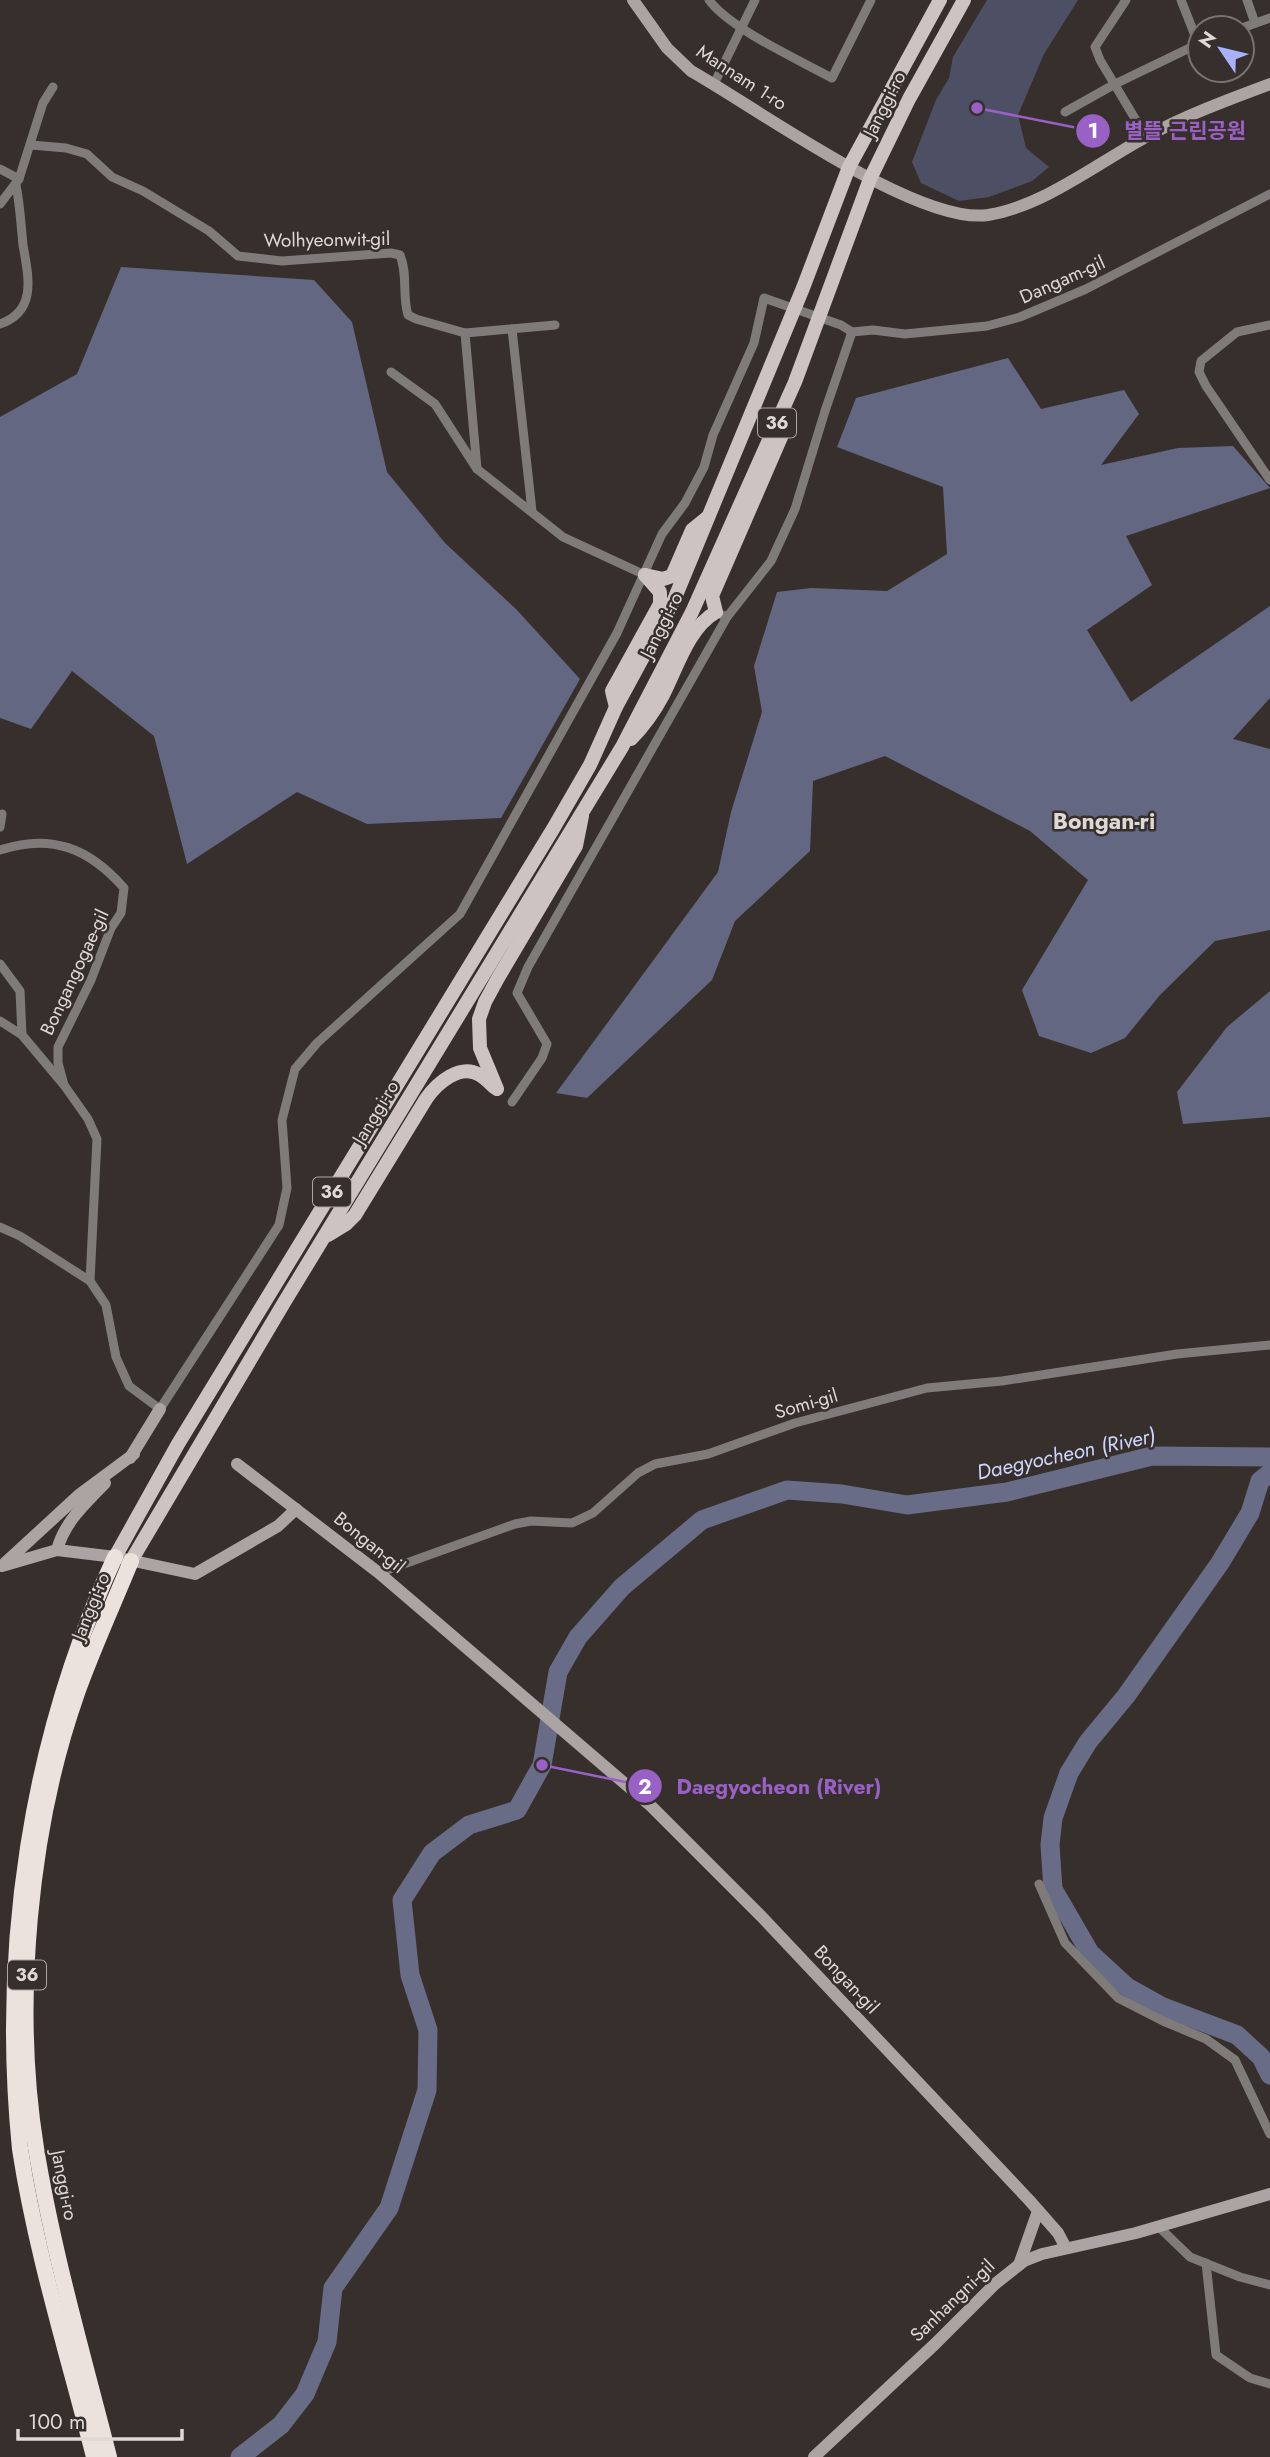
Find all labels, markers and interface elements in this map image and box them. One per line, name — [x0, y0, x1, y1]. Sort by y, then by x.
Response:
north arrow — [1186, 14, 1256, 84]
text: N — [1192, 26, 1223, 53]
street label: Mannam 1-ro — [691, 38, 792, 117]
street label: Janggi-ro — [855, 67, 913, 145]
callout: 별뜰 근린공원 — [1075, 110, 1260, 152]
text: 1 — [1088, 116, 1098, 146]
text: 별뜰 근린공원 — [1124, 116, 1246, 146]
street label: Wolhyeonwit-gil — [263, 225, 391, 254]
street label: Dangam-gil — [1015, 249, 1109, 310]
road number: 36 — [758, 408, 796, 438]
street label: Janggi-ro — [632, 588, 690, 666]
district label: Bongan-ri — [1053, 804, 1155, 838]
street label: Bongangogae-gil — [33, 905, 115, 1040]
street label: Janggi-ro — [344, 1075, 405, 1152]
road number: 36 — [313, 1177, 351, 1206]
street label: Somi-gil — [771, 1382, 841, 1425]
water label: Daegyocheon (River) — [974, 1420, 1158, 1488]
street label: Bongan-gil — [328, 1505, 411, 1580]
street label: Janggi-ro — [64, 1568, 116, 1647]
callout: Daegyocheon (River) — [628, 1765, 895, 1807]
text: 2 — [638, 1772, 652, 1802]
text: Daegyocheon (River) — [677, 1772, 881, 1802]
street label: Bongan-gil — [808, 1939, 886, 2020]
road number: 36 — [8, 1961, 46, 1990]
street label: Janggi-ro — [44, 2145, 85, 2222]
street label: Sanhangni-gil — [904, 2253, 1001, 2348]
scale bar — [18, 2398, 182, 2442]
text: 100 m — [28, 2407, 85, 2437]

